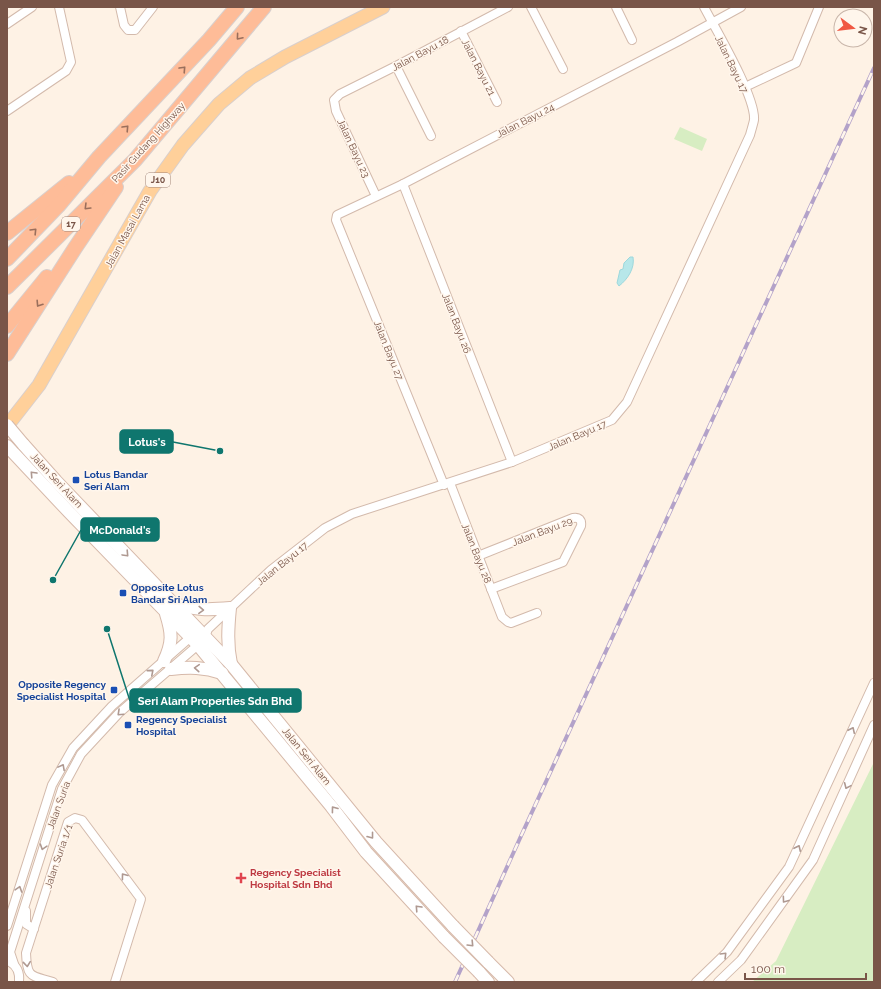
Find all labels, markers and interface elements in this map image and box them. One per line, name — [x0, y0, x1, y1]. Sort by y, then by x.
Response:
north arrow — [833, 8, 873, 48]
text: N — [855, 25, 870, 36]
one-way arrow — [237, 32, 244, 40]
street label: Jalan Bayu 18 — [390, 34, 451, 73]
street label: Jalan Bayu 17 — [713, 34, 750, 95]
street label: Jalan Bayu 21 — [460, 37, 498, 98]
one-way arrow — [178, 66, 185, 74]
street label: Pasir Gudang Highway — [110, 100, 188, 185]
street label: Jalan Bayu 24 — [495, 101, 556, 140]
street label: Jalan Bayu 23 — [335, 117, 372, 179]
one-way arrow — [121, 126, 128, 133]
road number: J10 — [146, 173, 170, 187]
street label: Jalan Masai Lama — [103, 193, 152, 270]
one-way arrow — [84, 203, 92, 210]
road number: 17 — [62, 217, 80, 231]
one-way arrow — [29, 228, 37, 236]
street label: Jalan Bayu 26 — [440, 291, 473, 355]
one-way arrow — [36, 300, 44, 307]
street label: Jalan Bayu 27 — [372, 319, 406, 382]
street label: Jalan Bayu 17 — [546, 418, 609, 453]
callout: Lotus's — [120, 430, 173, 453]
text: Lotus's — [128, 436, 166, 449]
street label: Jalan Seri Alam — [28, 451, 85, 510]
place label: Lotus Bandar Seri Alam — [84, 469, 148, 492]
one-way arrow — [30, 471, 38, 479]
marker: Lotus Bandar Seri Alam — [71, 475, 81, 485]
street label: Jalan Bayu 29 — [510, 515, 574, 548]
callout: McDonald's — [81, 518, 159, 541]
street label: Jalan Bayu 28 — [459, 522, 494, 585]
text: McDonald's — [89, 524, 151, 537]
street label: Jalan Bayu 17 — [255, 539, 310, 587]
one-way arrow — [121, 550, 128, 557]
place label: Opposite Lotus Bandar Sri Alam — [131, 582, 207, 605]
marker: Opposite Lotus Bandar Sri Alam — [118, 588, 128, 598]
one-way arrow — [198, 606, 204, 614]
one-way arrow — [194, 663, 200, 672]
one-way arrow — [146, 670, 153, 677]
place label: Opposite Regency Specialist Hospital — [17, 679, 107, 702]
marker: Opposite Regency Specialist Hospital — [109, 685, 119, 695]
callout: Seri Alam Properties Sdn Bhd — [130, 689, 301, 712]
text: Seri Alam Properties Sdn Bhd — [138, 695, 292, 708]
one-way arrow — [117, 708, 125, 716]
place label: Regency Specialist Hospital — [136, 714, 227, 737]
marker: Regency Specialist Hospital — [123, 720, 133, 730]
street label: Jalan Seri Alam — [280, 725, 333, 787]
one-way arrow — [847, 727, 855, 735]
one-way arrow — [58, 763, 65, 771]
street label: Jalan Suria — [45, 780, 72, 830]
one-way arrow — [843, 782, 851, 789]
one-way arrow — [332, 807, 339, 814]
street label: Jalan Suria 1/1 — [42, 822, 75, 890]
one-way arrow — [366, 831, 373, 838]
one-way arrow — [39, 844, 48, 851]
one-way arrow — [793, 845, 801, 853]
place label: Regency Specialist Hospital Sdn Bhd — [250, 867, 341, 890]
marker: Regency Specialist Hospital Sdn Bhd — [235, 872, 247, 884]
one-way arrow — [122, 874, 129, 881]
one-way arrow — [14, 885, 23, 892]
one-way arrow — [783, 895, 790, 902]
one-way arrow — [416, 906, 423, 913]
one-way arrow — [466, 939, 474, 947]
one-way arrow — [719, 952, 727, 960]
scale bar — [745, 955, 866, 981]
one-way arrow — [22, 961, 31, 967]
text: 100 m — [751, 962, 785, 976]

